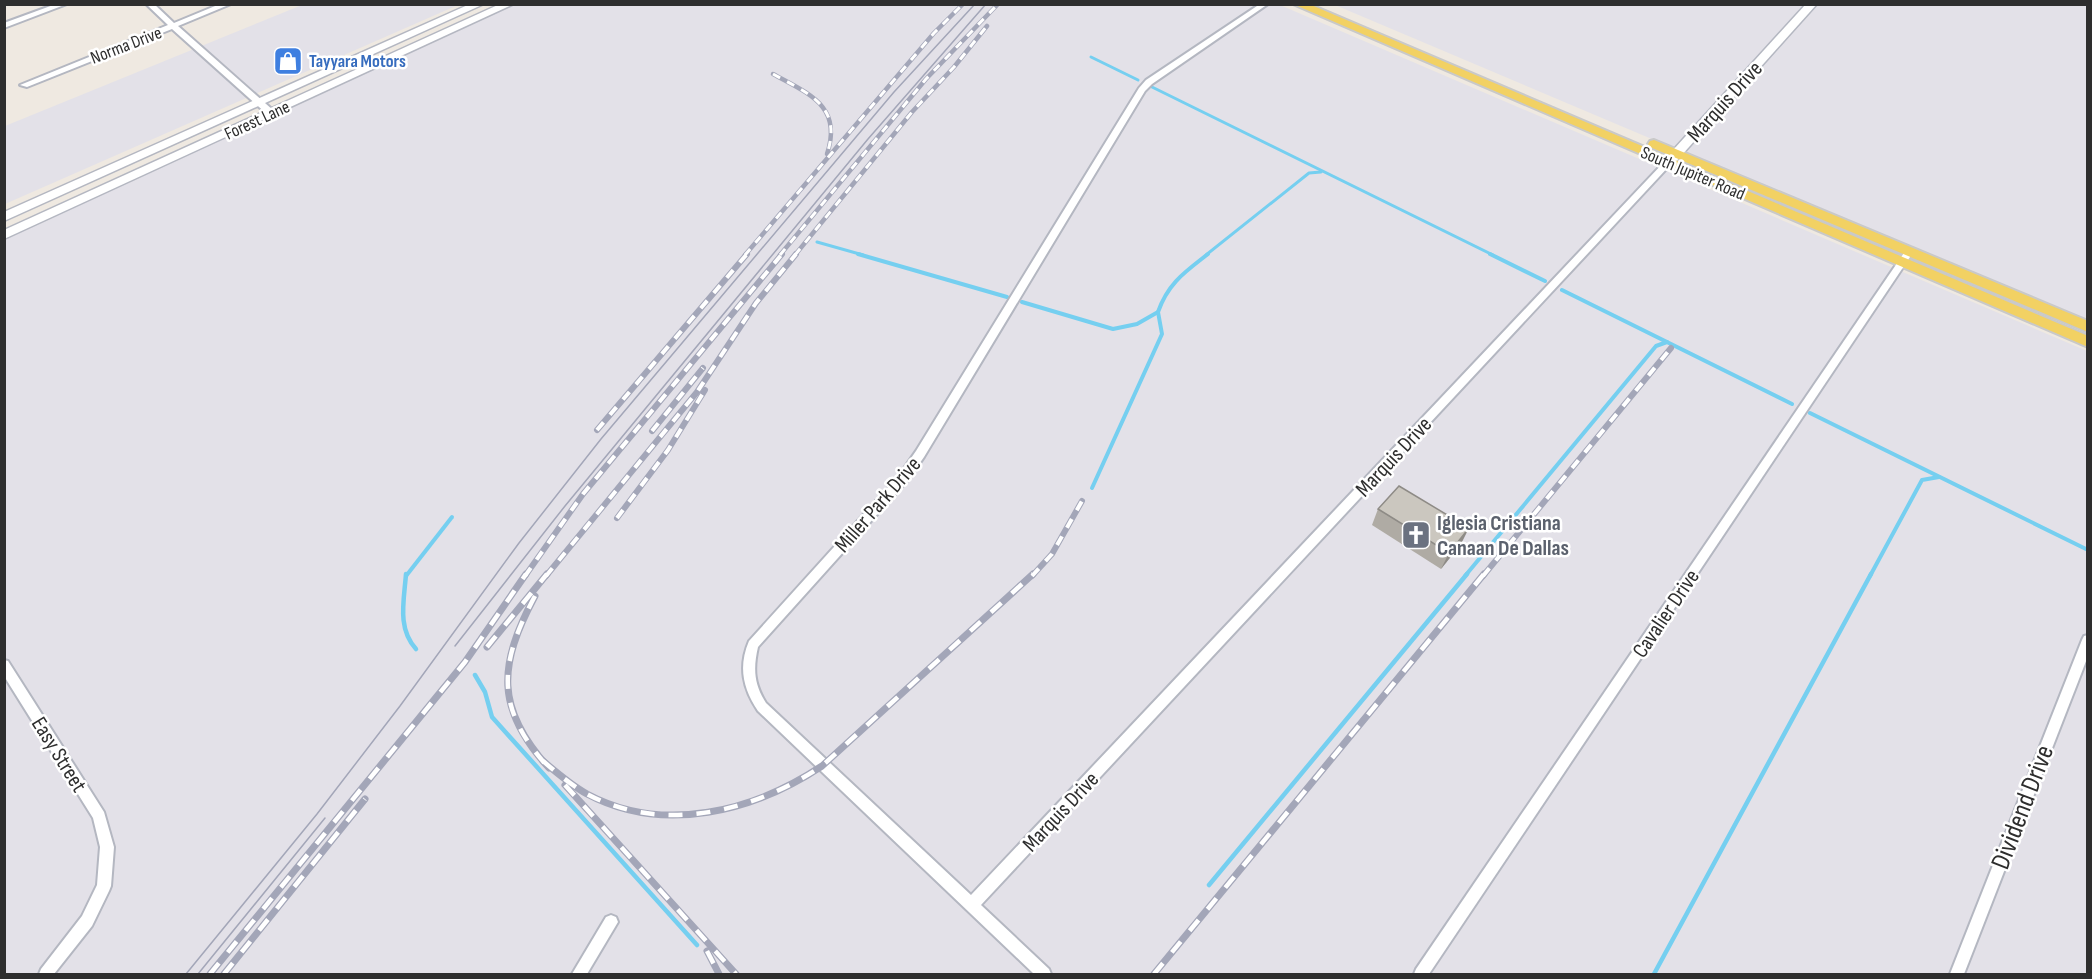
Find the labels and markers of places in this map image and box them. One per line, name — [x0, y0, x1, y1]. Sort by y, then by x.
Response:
shop icon: Tayyara Motors — [272, 45, 304, 77]
place label: Tayyara Motors — [309, 51, 406, 72]
place label: Iglesia Cristiana Canaan De Dallas — [1437, 510, 1569, 562]
church icon: Iglesia Cristiana Canaan De Dallas — [1400, 519, 1432, 551]

